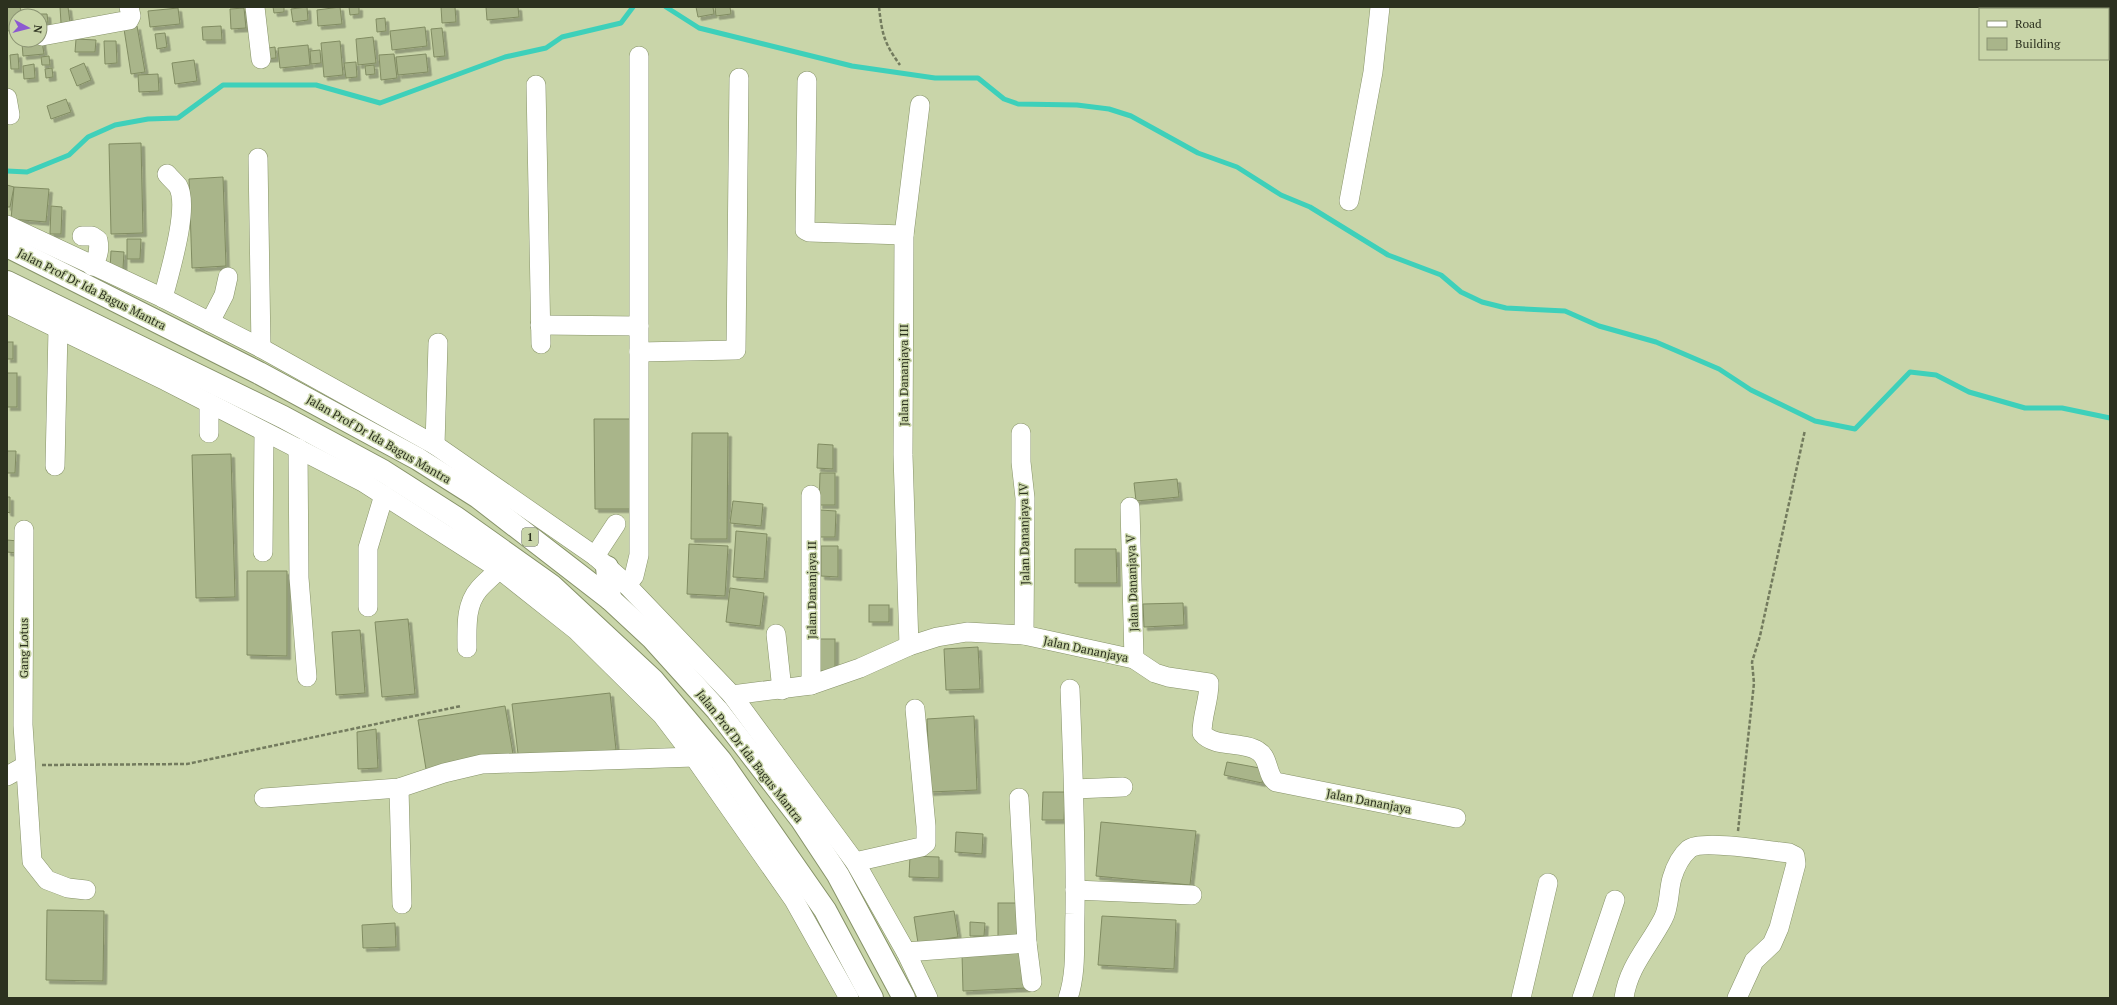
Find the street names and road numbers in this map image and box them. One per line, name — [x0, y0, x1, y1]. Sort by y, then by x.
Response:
street label: Jalan Prof Dr Ida Bagus Mantra — [15, 245, 169, 333]
street label: Jalan Dananjaya III — [896, 324, 911, 426]
street label: Jalan Prof Dr Ida Bagus Mantra — [304, 391, 454, 487]
street label: Jalan Dananjaya IV — [1016, 482, 1032, 585]
road number: 1 — [522, 528, 538, 546]
street label: Jalan Dananjaya V — [1123, 533, 1141, 632]
street label: Jalan Dananjaya II — [804, 541, 819, 639]
street label: Gang Lotus — [16, 618, 31, 678]
street label: Jalan Dananjaya — [1042, 633, 1130, 665]
street label: Jalan Prof Dr Ida Bagus Mantra — [693, 687, 807, 825]
street label: Jalan Dananjaya — [1325, 785, 1413, 817]

